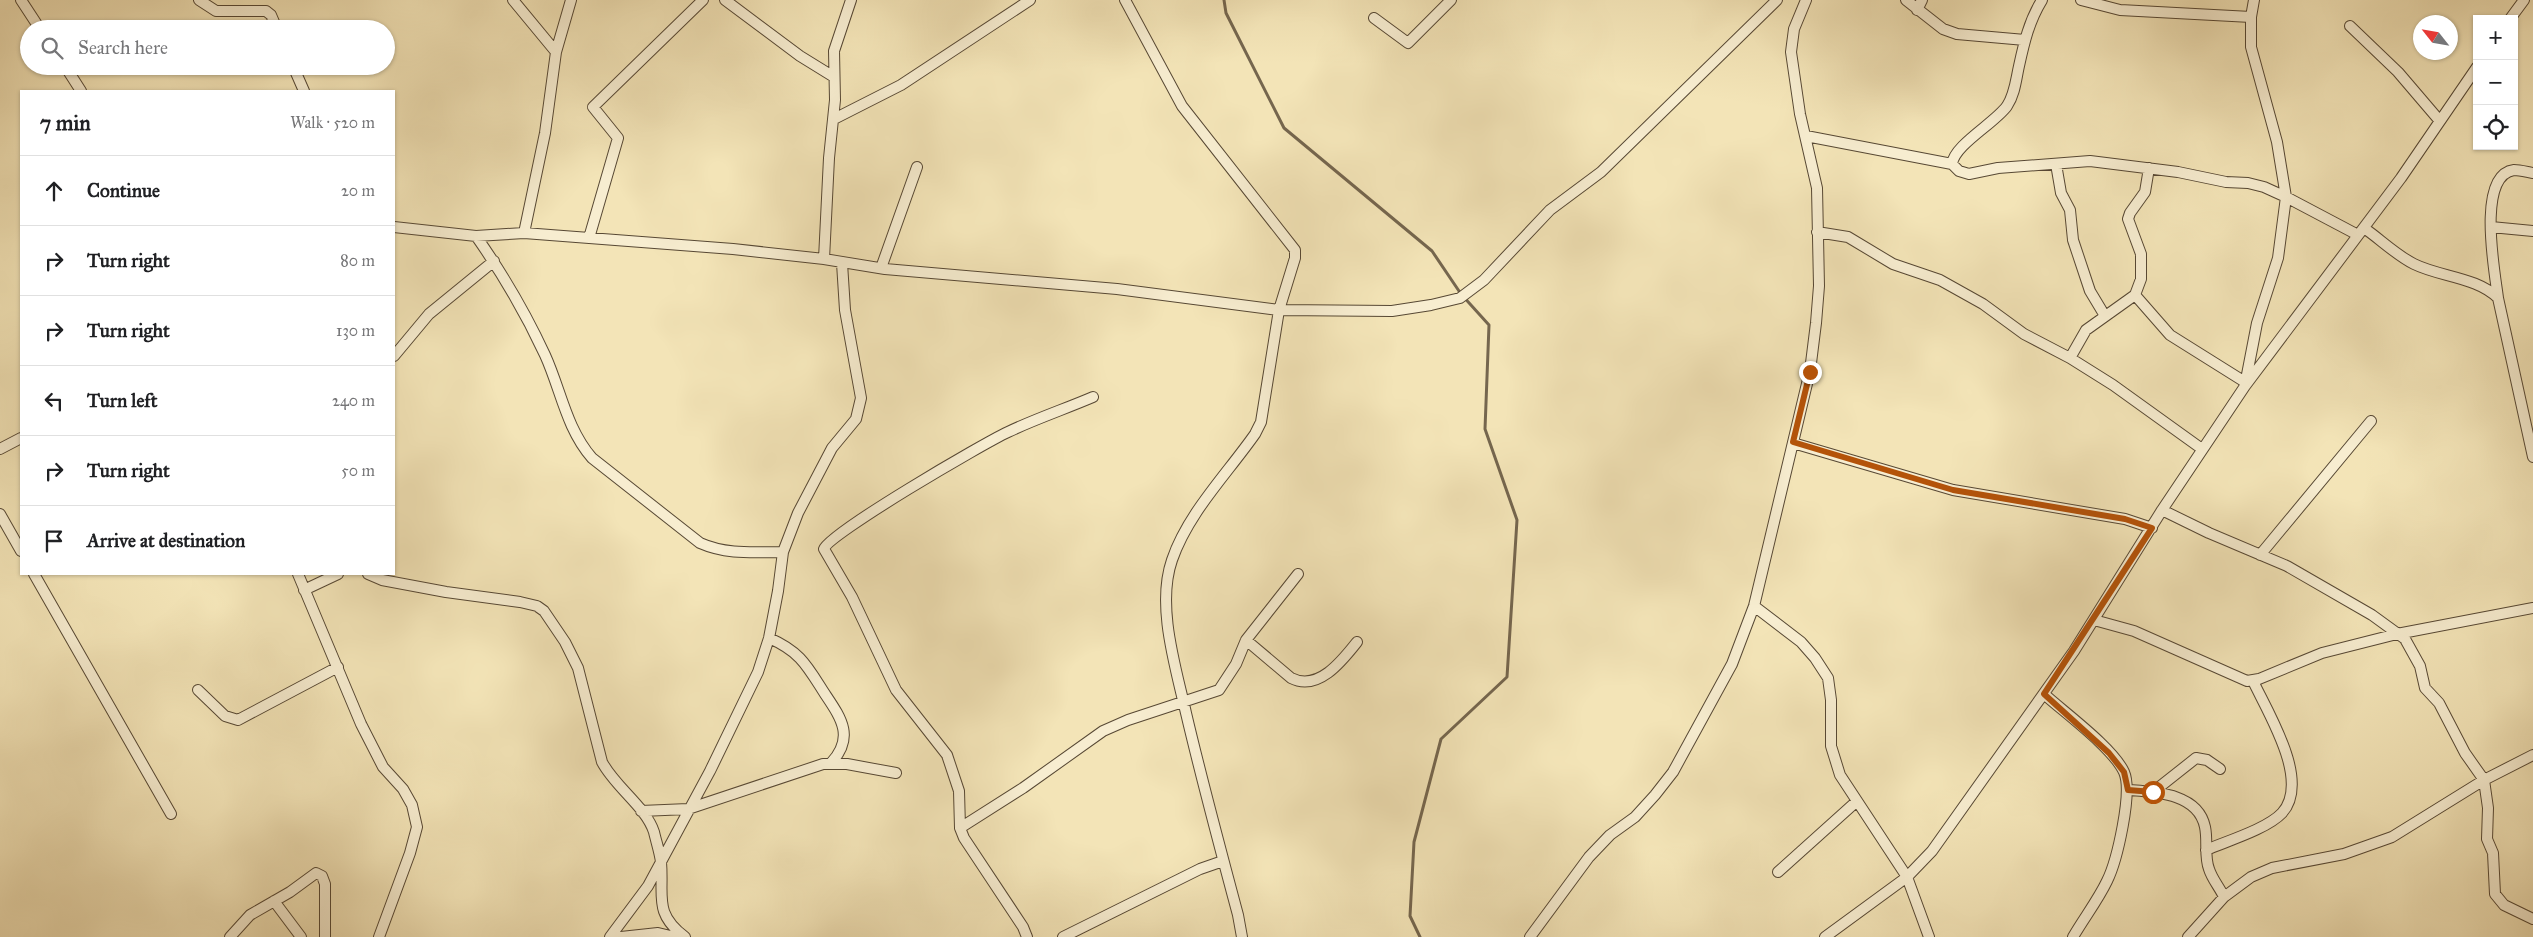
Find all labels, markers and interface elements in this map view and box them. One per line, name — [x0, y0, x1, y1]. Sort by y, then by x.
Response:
north arrow — [2413, 15, 2458, 60]
map controls — [2473, 15, 2518, 150]
button: + — [2473, 15, 2518, 60]
search box — [20, 20, 395, 75]
icon: search — [38, 34, 66, 62]
text: Search here — [78, 36, 168, 59]
button: − — [2473, 60, 2518, 105]
button: locate — [2473, 105, 2518, 150]
text: 7 min — [40, 110, 91, 136]
text: Walk · 520 m — [290, 113, 375, 132]
icon: ahead — [40, 177, 68, 205]
text: Continue — [87, 179, 160, 202]
text: 20 m — [341, 181, 375, 200]
icon: right — [40, 247, 68, 275]
text: Turn right — [87, 249, 170, 272]
text: 80 m — [340, 251, 375, 270]
icon: right — [40, 317, 68, 345]
text: Turn right — [87, 319, 170, 342]
text: 130 m — [336, 321, 375, 340]
route end — [1799, 361, 1822, 384]
icon: left — [40, 387, 68, 415]
text: Turn left — [87, 389, 157, 412]
text: 240 m — [332, 391, 375, 410]
icon: right — [40, 457, 68, 485]
text: Turn right — [87, 459, 170, 482]
text: 50 m — [341, 461, 375, 480]
icon: arrive — [40, 527, 68, 555]
text: Arrive at destination — [87, 529, 245, 552]
route start — [2142, 781, 2165, 804]

